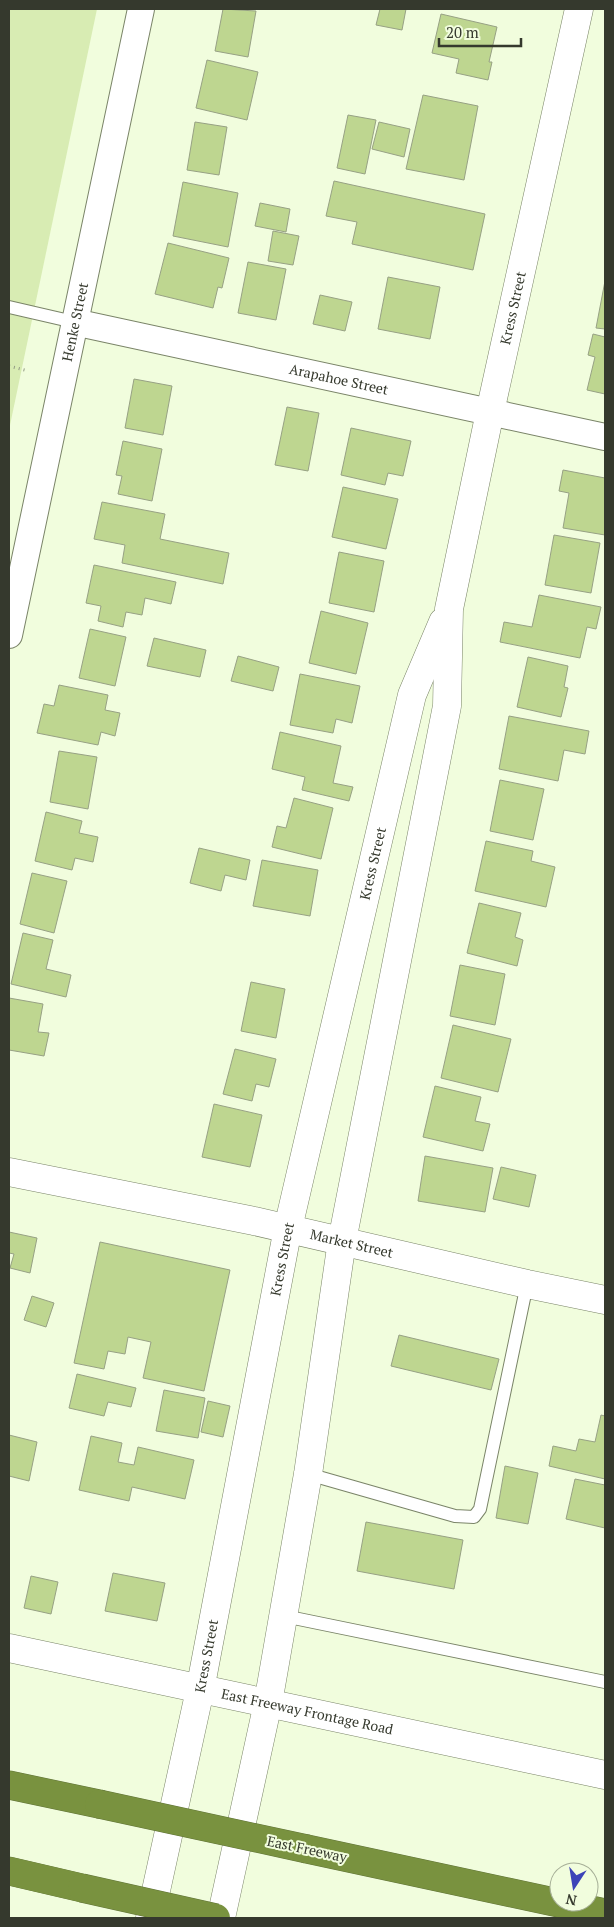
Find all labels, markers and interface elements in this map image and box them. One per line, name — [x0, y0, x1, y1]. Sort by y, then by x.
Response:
scale bar — [439, 15, 522, 47]
text: 20 m — [446, 22, 479, 42]
street label: Kress Street — [495, 269, 530, 346]
street label: Henke Street — [57, 280, 92, 363]
street label: Arapahoe Street — [288, 359, 391, 399]
street label: Kress Street — [355, 824, 390, 902]
street label: Kress Street — [265, 1220, 298, 1297]
street label: Market Street — [308, 1224, 396, 1262]
street label: Kress Street — [190, 1617, 222, 1694]
street label: East Freeway Frontage Road — [220, 1684, 395, 1739]
street label: East Freeway — [265, 1831, 350, 1866]
north arrow — [549, 1862, 599, 1912]
text: N — [564, 1890, 578, 1911]

